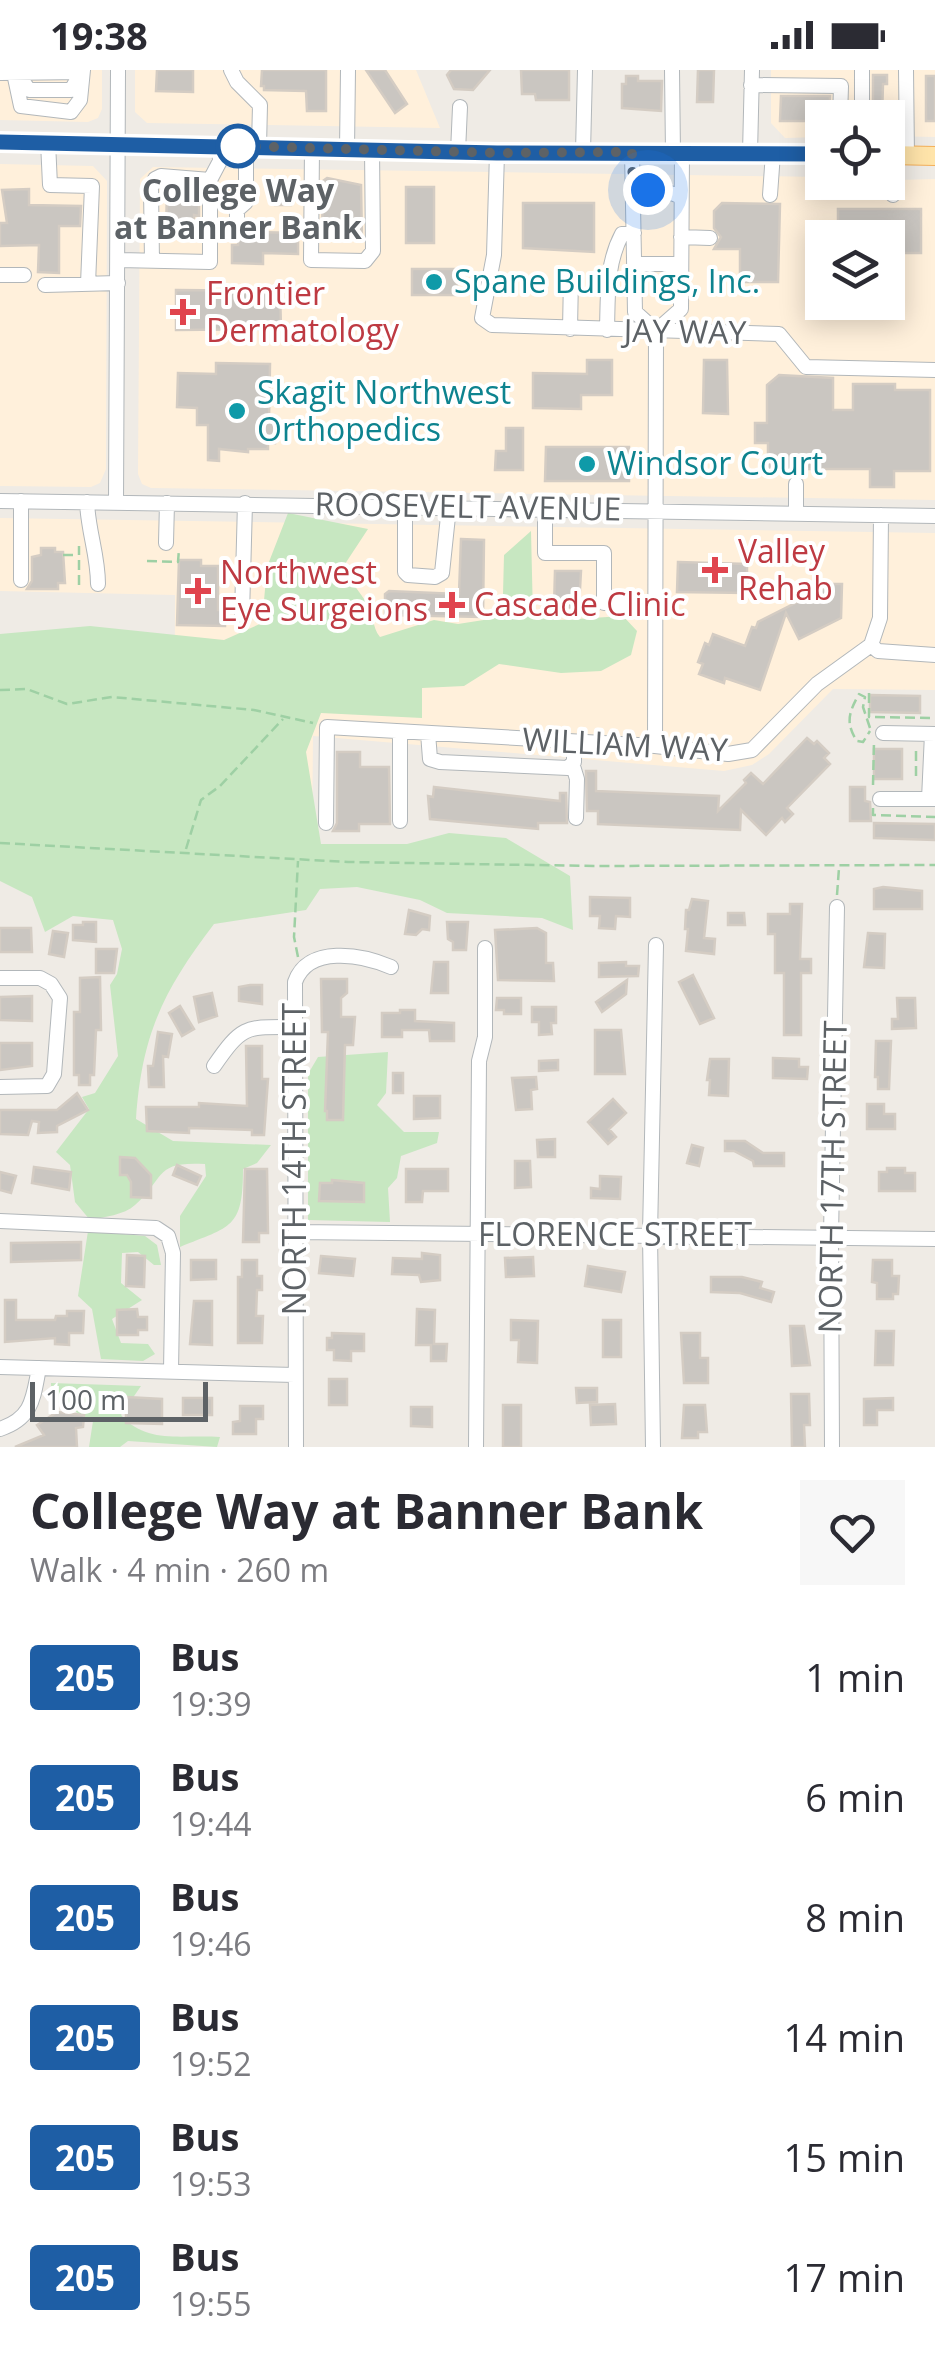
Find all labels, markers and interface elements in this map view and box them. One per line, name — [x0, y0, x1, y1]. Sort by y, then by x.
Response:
text: 19:38 — [50, 9, 148, 61]
map controls — [805, 100, 905, 320]
button: locate — [805, 100, 905, 200]
marker: College Way at Banner Bank — [217, 125, 259, 167]
your location — [623, 165, 673, 215]
place label: College Way at Banner Bank — [114, 168, 362, 248]
button: layers — [805, 220, 905, 320]
place label: Spane Buildings, Inc. — [454, 259, 760, 302]
place label: Frontier Dermatology — [206, 271, 400, 351]
marker: Spane Buildings, Inc. — [423, 271, 445, 293]
marker: Frontier Dermatology — [170, 299, 196, 325]
street label: JAY WAY — [620, 308, 747, 353]
place label: Skagit Northwest Orthopedics — [257, 370, 511, 450]
marker: Skagit Northwest Orthopedics — [226, 400, 248, 422]
place label: Windsor Court — [607, 441, 823, 484]
marker: Windsor Court — [576, 453, 598, 475]
street label: ROOSEVELT AVENUE — [314, 481, 622, 530]
place label: Valley Rehab — [738, 529, 833, 609]
place label: Northwest Eye Surgeions — [220, 550, 428, 630]
marker: Valley Rehab — [702, 557, 728, 583]
marker: Northwest Eye Surgeions — [185, 578, 211, 604]
place label: Cascade Clinic — [474, 582, 686, 625]
marker: Cascade Clinic — [439, 592, 465, 618]
street label: WILLIAM WAY — [521, 717, 729, 770]
street label: NORTH 14TH STREET — [272, 1002, 315, 1315]
street label: NORTH 17TH STREET — [807, 1020, 856, 1334]
street label: FLORENCE STREET — [478, 1212, 752, 1255]
scale bar — [30, 1377, 208, 1422]
text: 100 m — [45, 1380, 126, 1418]
text: College Way at Banner Bank — [30, 1478, 703, 1543]
button: heart — [800, 1480, 905, 1585]
text: Walk · 4 min · 260 m — [30, 1548, 329, 1591]
text: Bus — [170, 1630, 239, 1682]
text: 1 min — [805, 1651, 905, 1703]
text: 205 — [55, 1654, 115, 1701]
text: 19:39 — [170, 1682, 252, 1725]
text: Bus — [170, 1750, 239, 1802]
text: 6 min — [805, 1771, 905, 1823]
text: 205 — [55, 1774, 115, 1821]
text: 19:44 — [170, 1802, 252, 1845]
text: Bus — [170, 1870, 239, 1922]
text: 8 min — [805, 1891, 905, 1943]
text: 205 — [55, 1894, 115, 1941]
text: 19:46 — [170, 1922, 252, 1965]
text: Bus — [170, 1990, 239, 2042]
text: 14 min — [784, 2011, 905, 2063]
text: 205 — [55, 2014, 115, 2061]
text: 19:52 — [170, 2042, 252, 2085]
text: Bus — [170, 2110, 239, 2162]
text: 15 min — [784, 2131, 905, 2183]
text: 205 — [55, 2134, 115, 2181]
text: 19:53 — [170, 2162, 252, 2205]
text: Bus — [170, 2230, 239, 2282]
text: 17 min — [784, 2251, 905, 2303]
text: 205 — [55, 2254, 115, 2301]
text: 19:55 — [170, 2282, 252, 2325]

